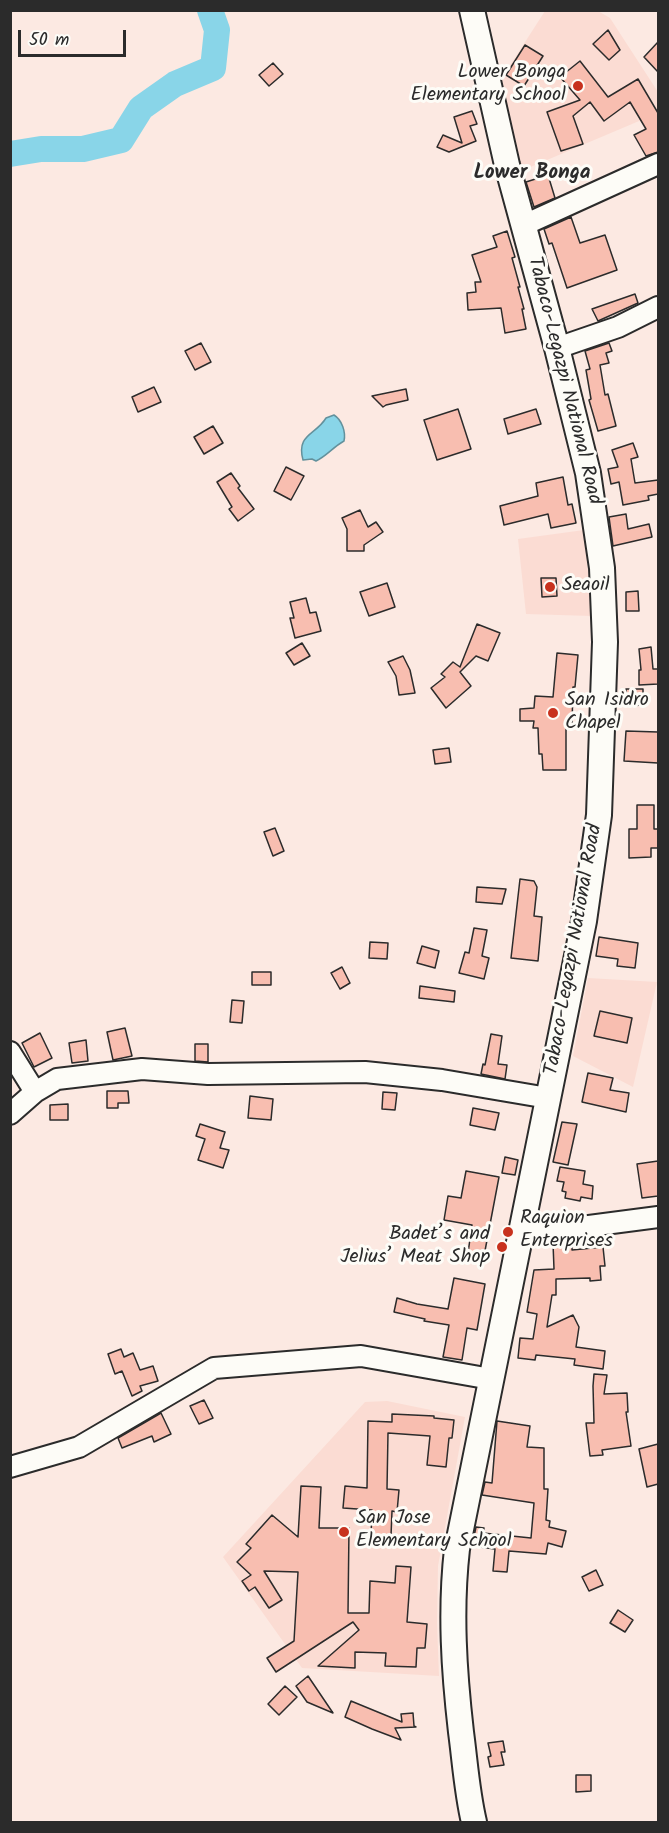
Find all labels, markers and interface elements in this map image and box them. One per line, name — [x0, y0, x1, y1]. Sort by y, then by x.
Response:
scale bar — [21, 18, 129, 56]
text: 50 m — [29, 26, 69, 55]
place label: Lower Bonga Elementary School — [410, 62, 566, 109]
marker: Lower Bonga Elementary School — [571, 79, 585, 93]
district label: Lower Bonga — [473, 161, 591, 187]
street label: Tabaco-Legazpi National Road — [521, 255, 605, 507]
place label: Seaoil — [562, 575, 610, 599]
marker: Seaoil — [543, 580, 557, 594]
place label: San Isidro Chapel — [565, 690, 649, 737]
marker: San Isidro Chapel — [546, 706, 560, 720]
street label: Tabaco-Legazpi National Road — [541, 823, 609, 1077]
place label: Raquion Enterprises — [520, 1208, 613, 1255]
place label: Badet’s and Jelius’ Meat Shop — [340, 1224, 490, 1271]
marker: Raquion Enterprises — [501, 1225, 515, 1239]
marker: Badet’s and Jelius’ Meat Shop — [495, 1240, 509, 1254]
place label: San Jose Elementary School — [356, 1508, 512, 1555]
marker: San Jose Elementary School — [337, 1525, 351, 1539]

